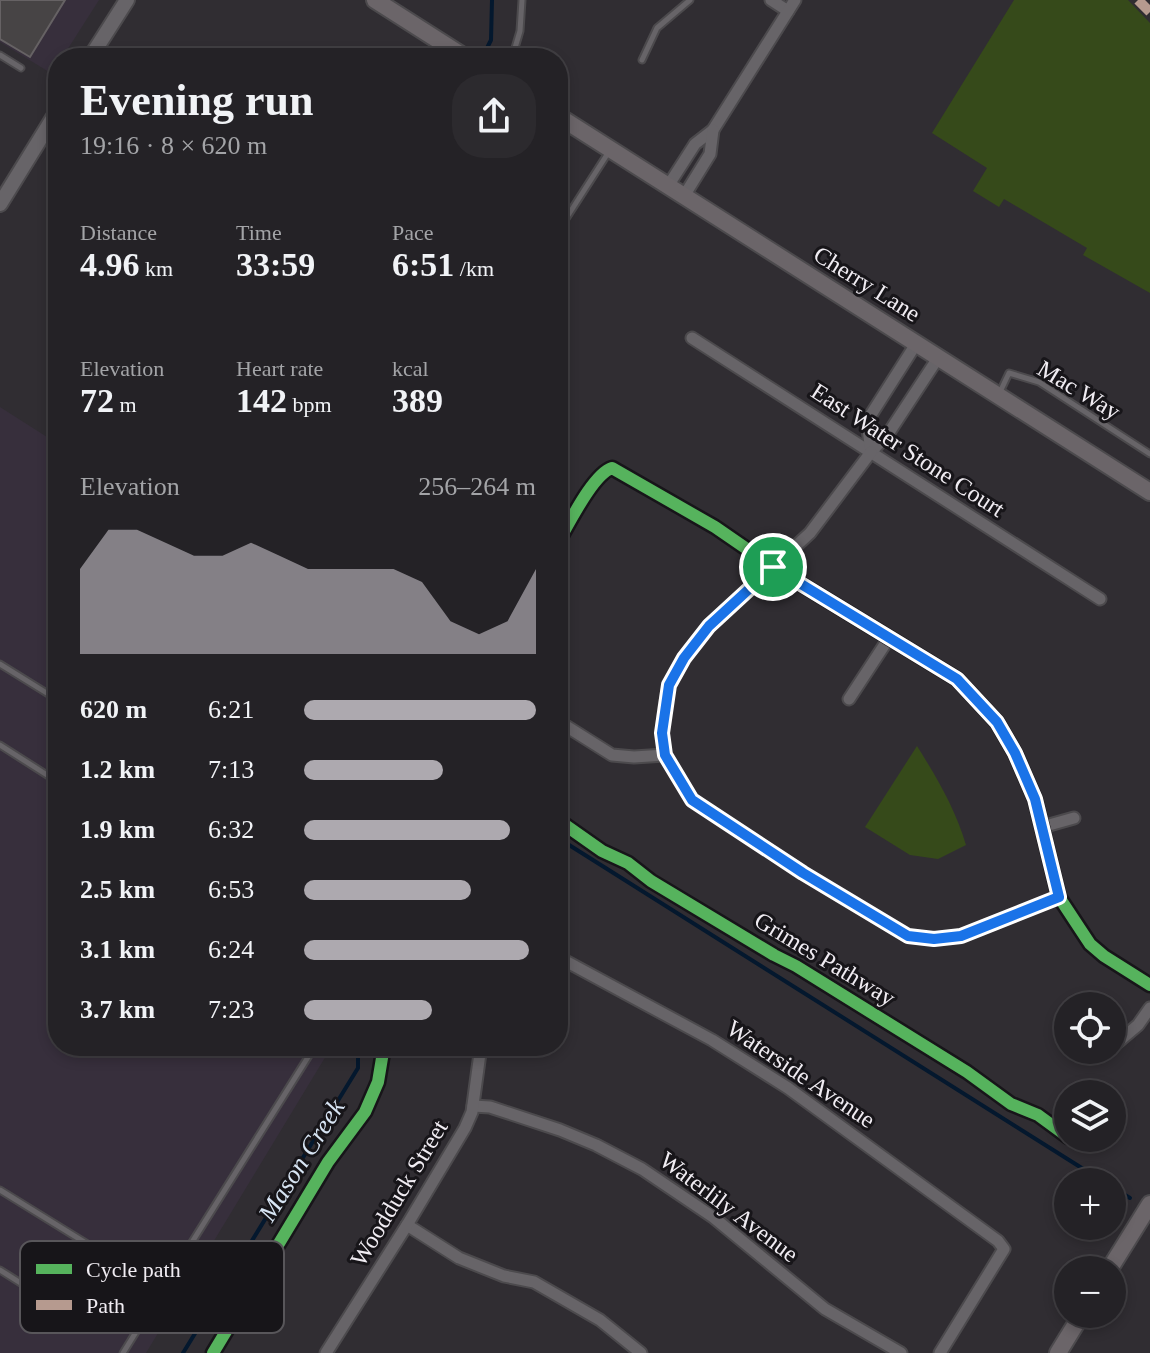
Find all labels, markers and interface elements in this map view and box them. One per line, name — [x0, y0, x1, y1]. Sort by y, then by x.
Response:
button: share — [452, 74, 536, 158]
text: Evening run — [80, 76, 314, 125]
text: 19:16 · 8 × 620 m — [80, 131, 267, 160]
text: Distance — [80, 220, 157, 245]
text: Time — [236, 220, 282, 245]
text: Pace — [392, 220, 434, 245]
street label: Cherry Lane — [809, 241, 925, 327]
text: 4.96 — [80, 246, 140, 283]
text: 33:59 — [236, 246, 315, 283]
text: 6:51 — [392, 246, 454, 283]
text: km — [140, 256, 173, 281]
text: /km — [454, 256, 494, 281]
street label: Mac Way — [1033, 355, 1125, 425]
text: Elevation — [80, 356, 164, 381]
text: Heart rate — [236, 356, 323, 381]
text: kcal — [392, 356, 429, 381]
street label: East Water Stone Court — [807, 378, 1010, 522]
text: 72 — [80, 382, 114, 419]
text: 142 — [236, 382, 287, 419]
text: 389 — [392, 382, 443, 419]
text: m — [114, 392, 137, 417]
text: bpm — [287, 392, 332, 417]
text: Elevation — [80, 472, 180, 501]
text: 256–264 m — [418, 472, 536, 501]
pin — [739, 533, 807, 601]
icon: arrive — [751, 545, 795, 589]
text: 620 m — [80, 695, 147, 724]
text: 6:21 — [208, 695, 254, 724]
text: 1.2 km — [80, 755, 155, 784]
text: 7:13 — [208, 755, 254, 784]
text: 1.9 km — [80, 815, 155, 844]
text: 6:32 — [208, 815, 254, 844]
text: 2.5 km — [80, 875, 155, 904]
text: 6:53 — [208, 875, 254, 904]
street label: Grimes Pathway — [750, 907, 900, 1011]
text: 3.1 km — [80, 935, 155, 964]
text: 6:24 — [208, 935, 254, 964]
map controls — [1054, 992, 1126, 1328]
button: locate — [1054, 992, 1126, 1064]
text: 3.7 km — [80, 995, 155, 1024]
text: 7:23 — [208, 995, 254, 1024]
street label: Waterside Avenue — [722, 1015, 880, 1133]
button: layers — [1054, 1080, 1126, 1152]
water label: Mason Creek — [252, 1094, 351, 1227]
street label: Woodduck Street — [345, 1115, 453, 1271]
street label: Waterlily Avenue — [655, 1147, 803, 1267]
button: + — [1054, 1168, 1126, 1240]
legend — [20, 1241, 284, 1333]
button: − — [1054, 1256, 1126, 1328]
text: Cycle path — [86, 1257, 181, 1282]
text: Path — [86, 1293, 125, 1318]

